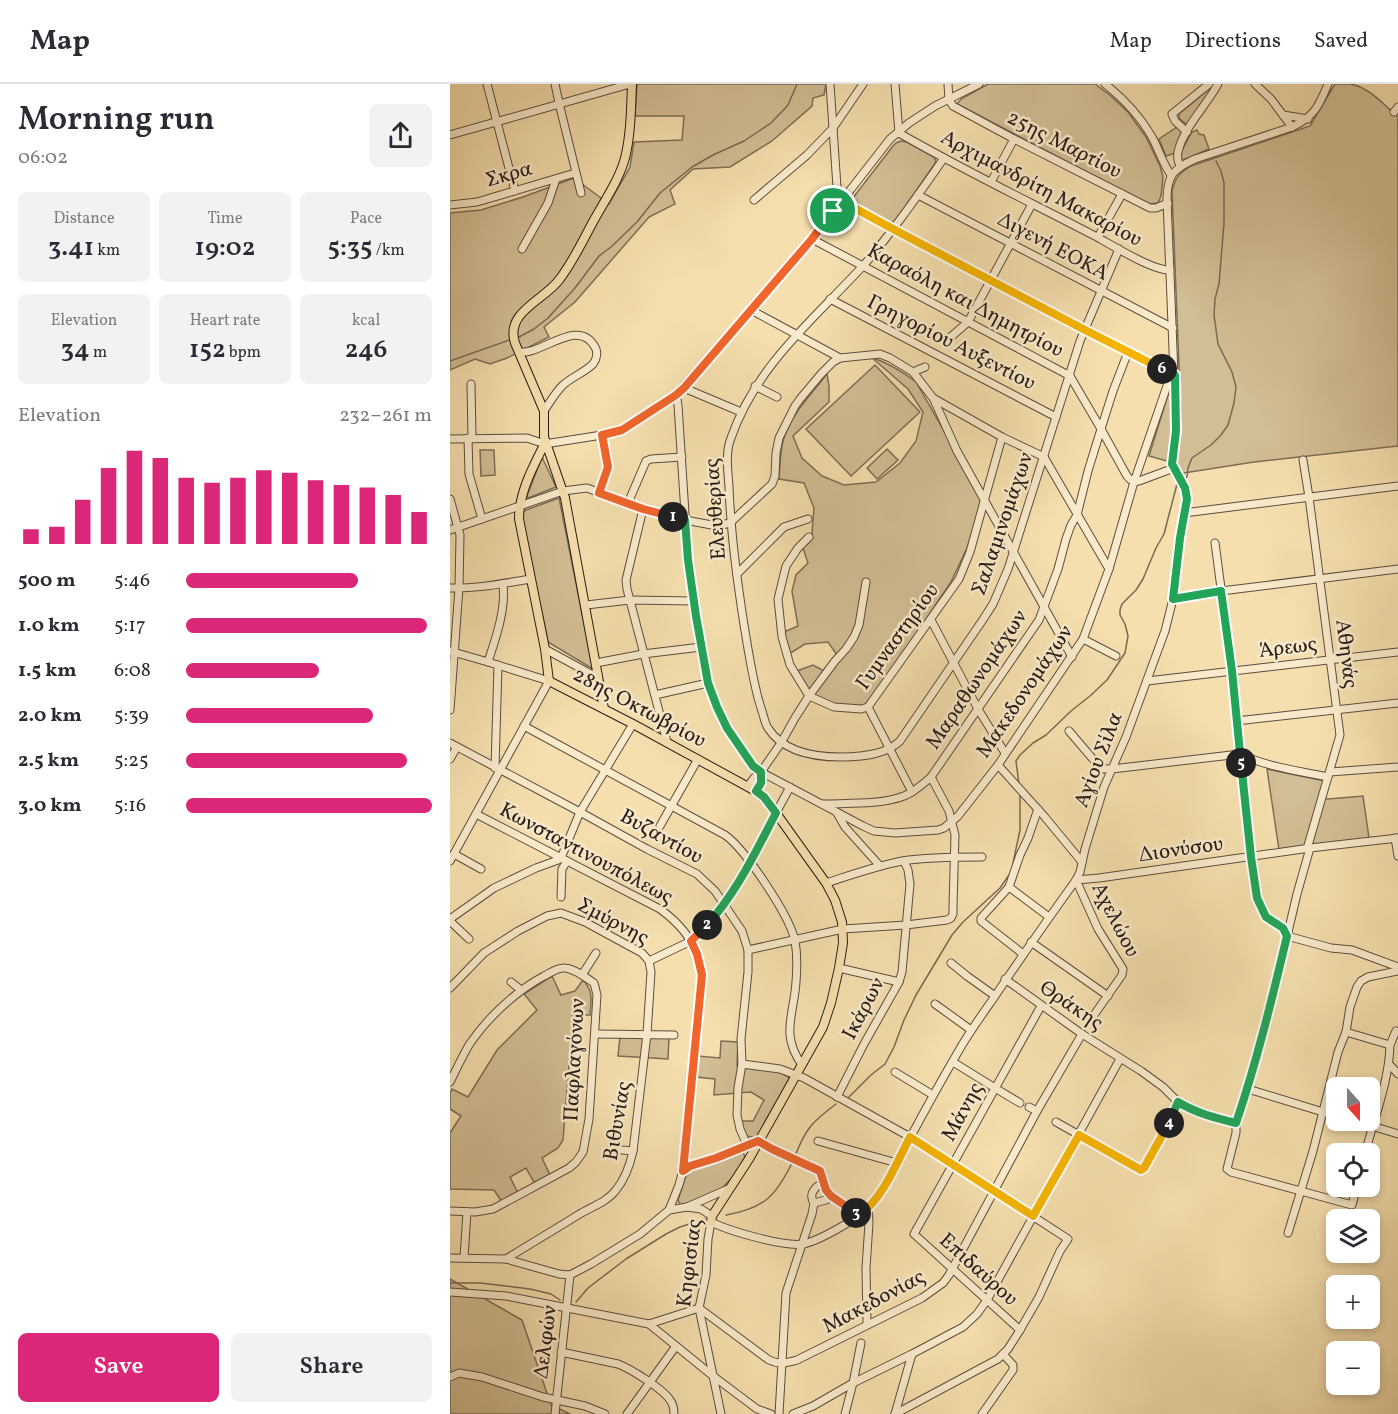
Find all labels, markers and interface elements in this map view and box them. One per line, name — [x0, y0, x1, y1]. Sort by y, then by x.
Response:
text: Map — [30, 22, 90, 61]
text: Map — [1110, 27, 1152, 56]
text: Directions — [1185, 27, 1281, 56]
text: Saved — [1314, 27, 1368, 56]
text: Morning run — [18, 98, 215, 144]
button: share — [369, 104, 432, 167]
street label: 25ης Μαρτίου — [1002, 104, 1126, 186]
street label: Αρχιμανδρίτη Μακαρίου — [935, 124, 1147, 254]
text: 06:02 — [18, 144, 68, 172]
street label: Σκρα — [482, 154, 536, 195]
pin — [807, 185, 858, 236]
icon: arrive — [816, 194, 849, 227]
street label: Διγενή ΕΟΚΑ — [992, 206, 1114, 289]
text: Distance — [53, 208, 115, 230]
text: Time — [207, 208, 243, 230]
text: Pace — [350, 208, 382, 230]
text: 3.41 — [48, 230, 94, 266]
text: 19:02 — [195, 230, 255, 266]
text: 5:35 — [327, 230, 373, 266]
street label: Καραόλη και Δημητρίου — [862, 237, 1068, 365]
text: km — [94, 240, 120, 262]
text: /km — [373, 240, 405, 262]
street label: Γρηγορίου Αυξεντίου — [862, 288, 1040, 398]
text: Elevation — [51, 310, 117, 332]
text: Heart rate — [190, 310, 260, 332]
text: kcal — [352, 310, 380, 332]
text: 34 — [61, 332, 90, 368]
text: 152 — [189, 332, 226, 368]
text: 246 — [345, 332, 387, 368]
text: m — [90, 342, 107, 364]
text: bpm — [226, 342, 261, 364]
pin: 6 — [1147, 354, 1177, 384]
text: 6 — [1158, 358, 1166, 380]
text: Elevation — [18, 402, 101, 430]
text: 232–261 m — [339, 402, 432, 430]
street label: Σαλαμινομάχων — [965, 449, 1041, 599]
street label: Ελευθερίας — [698, 457, 734, 561]
pin: 1 — [658, 502, 688, 532]
text: 1 — [670, 506, 676, 528]
text: 500 m — [18, 567, 76, 595]
text: 5:46 — [114, 567, 150, 595]
street label: Γυμναστηρίου — [849, 578, 947, 696]
street label: Μαραθωνομάχων — [919, 604, 1035, 756]
text: 1.0 km — [18, 612, 80, 640]
text: 5:17 — [114, 612, 146, 640]
street label: Αθηνάς — [1327, 618, 1365, 690]
street label: Μακεδονομάχων — [970, 620, 1080, 764]
street label: Άρεως — [1257, 630, 1319, 666]
text: 1.5 km — [18, 657, 77, 685]
text: 6:08 — [114, 657, 151, 685]
street label: 28ης Οκτωβρίου — [567, 661, 711, 755]
text: 2.0 km — [18, 702, 82, 730]
text: 5:39 — [114, 702, 149, 730]
street label: Αγίου Σίλα — [1068, 708, 1131, 812]
text: 2.5 km — [18, 747, 79, 775]
text: 5:25 — [114, 747, 149, 775]
pin: 5 — [1226, 748, 1256, 778]
text: 5 — [1237, 752, 1245, 774]
text: 3.0 km — [18, 792, 82, 820]
text: 5:16 — [114, 792, 146, 820]
street label: Κωνσταντινουπόλεως — [494, 796, 678, 912]
street label: Βυζαντίου — [614, 802, 708, 872]
street label: Διονύσου — [1137, 830, 1225, 870]
street label: Αχελώου — [1084, 878, 1146, 962]
street label: Σμύρνης — [572, 891, 654, 953]
pin: 2 — [692, 910, 722, 940]
text: 2 — [703, 914, 711, 936]
street label: Ικάρων — [836, 973, 892, 1045]
street label: Θράκης — [1033, 974, 1109, 1038]
street label: Παφλαγόνων — [557, 998, 593, 1122]
street label: Μάνης — [935, 1077, 991, 1147]
north arrow — [1326, 1077, 1380, 1131]
map controls — [1326, 1077, 1380, 1395]
street label: Βιθυνίας — [597, 1079, 639, 1163]
pin: 4 — [1154, 1108, 1184, 1138]
text: 4 — [1164, 1112, 1174, 1134]
button: locate — [1326, 1143, 1380, 1197]
pin: 3 — [841, 1198, 871, 1228]
text: 3 — [852, 1202, 860, 1224]
button: layers — [1326, 1209, 1380, 1263]
street label: Κηφισίας — [670, 1217, 710, 1309]
street label: Επιδαύρου — [932, 1227, 1024, 1313]
street label: Μακεδονίας — [818, 1263, 930, 1341]
button: + — [1326, 1275, 1380, 1329]
street label: Δελφών — [527, 1304, 565, 1380]
button: Save — [18, 1333, 219, 1402]
button: Share — [231, 1333, 432, 1402]
button: − — [1326, 1341, 1380, 1395]

